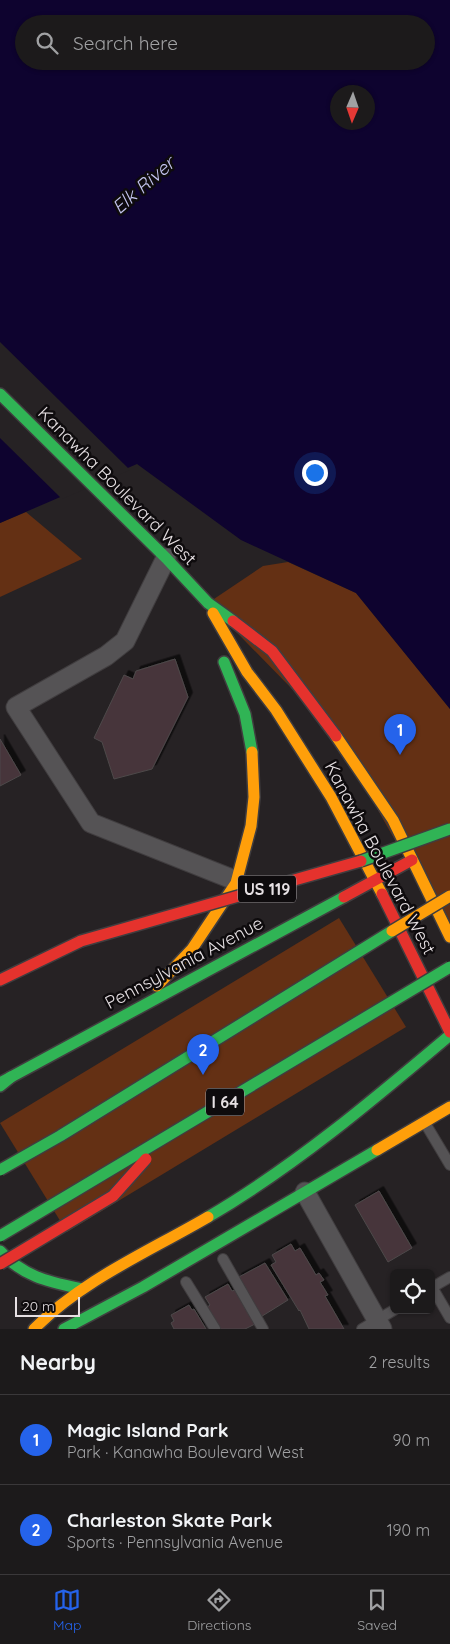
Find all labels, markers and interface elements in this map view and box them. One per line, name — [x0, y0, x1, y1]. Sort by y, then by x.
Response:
search box — [15, 15, 435, 70]
icon: search — [33, 29, 61, 57]
text: Search here — [73, 31, 178, 55]
north arrow — [330, 85, 375, 130]
water label: Elk River — [107, 149, 181, 219]
street label: Kanawha Boulevard West — [33, 401, 202, 570]
your location — [302, 460, 328, 486]
pin: 1 — [384, 714, 416, 755]
street label: Kanawha Boulevard West — [320, 757, 441, 958]
road number: US 119 — [238, 876, 296, 902]
street label: Pennsylvania Avenue — [101, 911, 267, 1014]
pin: 2 — [187, 1034, 219, 1075]
road number: I 64 — [206, 1088, 244, 1116]
map controls — [390, 1269, 435, 1314]
button: locate — [390, 1269, 435, 1314]
scale bar — [15, 1294, 80, 1317]
text: 20 m — [22, 1297, 55, 1315]
text: Nearby — [20, 1349, 96, 1375]
text: 2 results — [368, 1352, 430, 1372]
text: Magic Island Park — [67, 1418, 229, 1442]
text: 1 — [33, 1430, 39, 1450]
text: 90 m — [393, 1430, 430, 1450]
text: Park · Kanawha Boulevard West — [67, 1442, 304, 1462]
text: Charleston Skate Park — [67, 1508, 272, 1532]
text: 2 — [31, 1520, 41, 1540]
text: 190 m — [387, 1520, 430, 1540]
text: Sports · Pennsylvania Avenue — [67, 1532, 283, 1552]
tab: Map — [53, 1586, 81, 1634]
tab: Directions — [187, 1586, 251, 1634]
tab: Saved — [357, 1586, 397, 1634]

